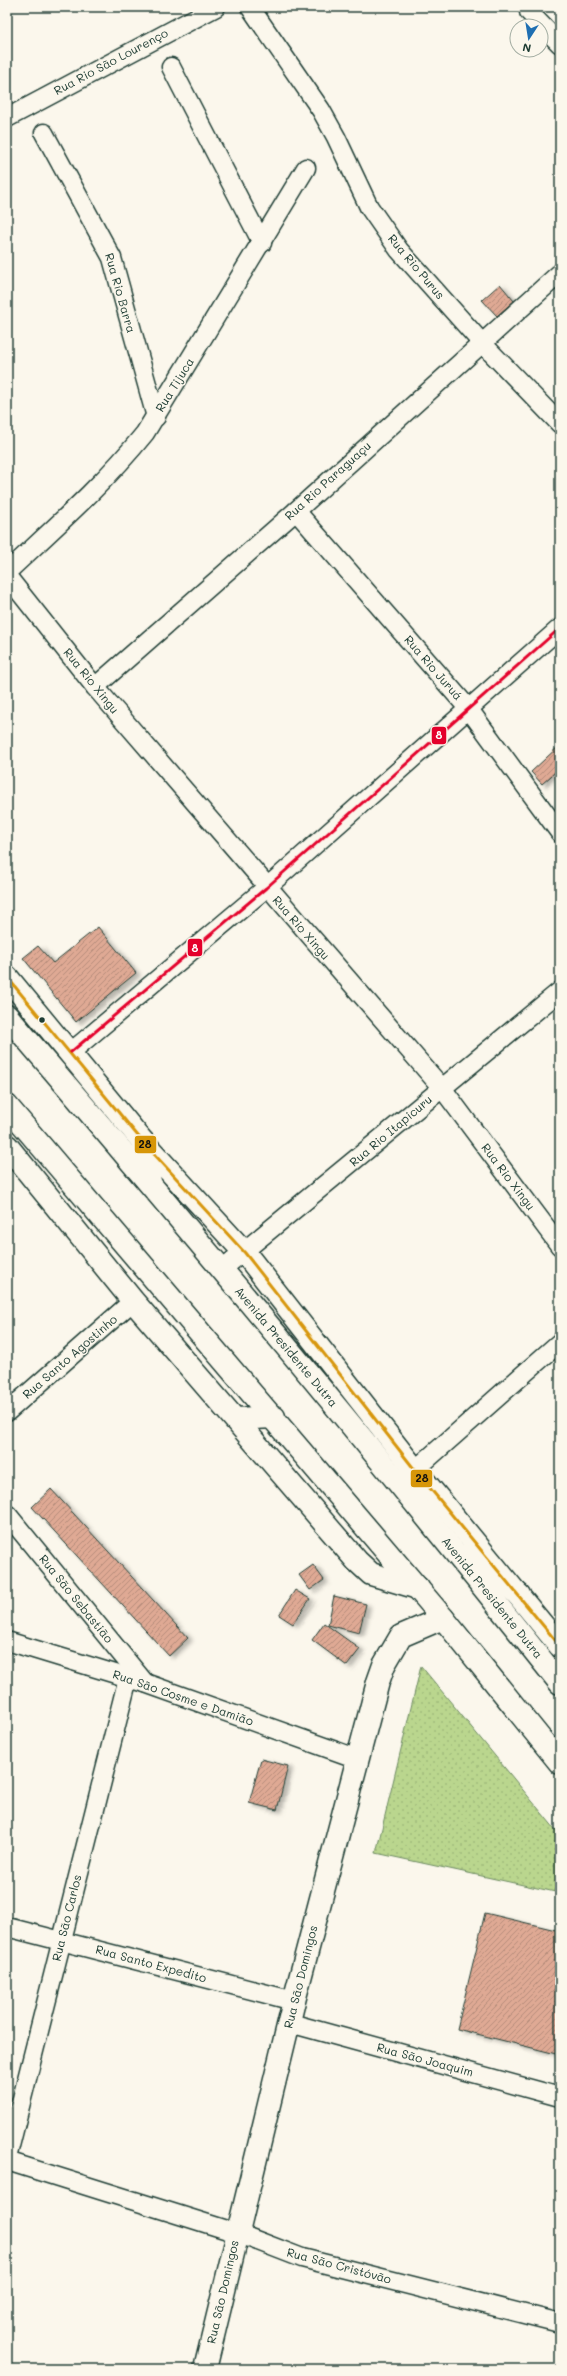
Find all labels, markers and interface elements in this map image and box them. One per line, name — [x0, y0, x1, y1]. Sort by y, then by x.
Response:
north arrow — [509, 18, 549, 58]
street label: Rua Rio São Lourenço — [51, 24, 171, 98]
text: N — [521, 40, 532, 56]
street label: Rua Rio Purus — [385, 230, 449, 302]
street label: Rua Rio Barra — [102, 251, 140, 335]
street label: Rua Tijuca — [151, 354, 197, 415]
street label: Rua Rio Paraguaçu — [281, 437, 374, 523]
street label: Rua Rio Juruá — [401, 631, 466, 703]
street label: Rua Rio Xingu — [60, 644, 123, 716]
line badge: 8 — [431, 726, 447, 745]
text: 8 — [436, 727, 443, 742]
street label: Rua Rio Xingu — [270, 892, 334, 963]
line badge: 8 — [187, 938, 203, 957]
text: 8 — [192, 940, 199, 955]
unlabelled marker — [37, 1015, 47, 1025]
street label: Rua Rio Itapicuru — [346, 1091, 435, 1170]
line badge: 28 — [134, 1135, 157, 1154]
text: 28 — [139, 1136, 152, 1151]
street label: Rua Rio Xingu — [478, 1140, 539, 1213]
street label: Avenida Presidente Dutra — [232, 1283, 342, 1410]
street label: Rua Santo Agostinho — [19, 1311, 120, 1402]
line badge: 28 — [410, 1469, 433, 1488]
text: 28 — [416, 1470, 429, 1485]
street label: Avenida Presidente Dutra — [439, 1533, 547, 1662]
street label: Rua São Sebastião — [36, 1551, 117, 1646]
street label: Rua São Cosme e Damião — [111, 1665, 256, 1729]
street label: Rua São Carlos — [48, 1873, 85, 1963]
street label: Rua São Domingos — [279, 1923, 321, 2030]
street label: Rua Santo Expedito — [94, 1941, 208, 1986]
street label: Rua São Joaquim — [375, 2038, 475, 2080]
street label: Rua São Domingos — [202, 2238, 242, 2345]
street label: Rua São Cristóvão — [285, 2243, 393, 2287]

